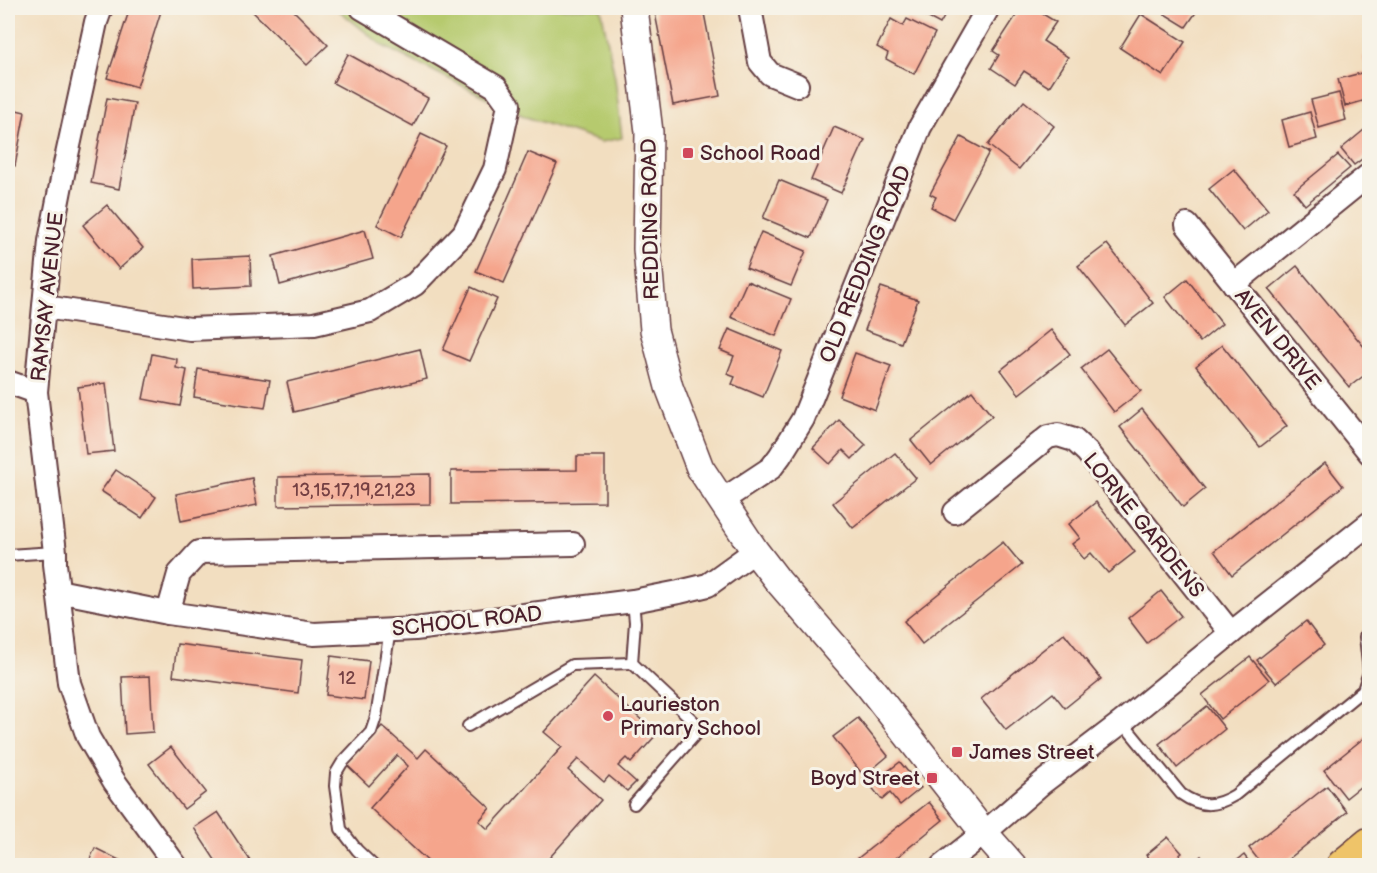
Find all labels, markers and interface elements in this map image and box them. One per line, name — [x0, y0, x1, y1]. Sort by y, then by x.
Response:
street label: REDDING ROAD — [637, 138, 664, 300]
place label: School Road — [700, 141, 820, 166]
marker: School Road — [681, 146, 695, 160]
street label: OLD REDDING ROAD — [814, 162, 917, 367]
street label: RAMSAY AVENUE — [26, 211, 69, 383]
street label: AVEN DRIVE — [1229, 284, 1326, 395]
street label: LORNE GARDENS — [1078, 448, 1210, 603]
house number: 13,15,17,19,21,23 — [292, 480, 416, 501]
street label: SCHOOL ROAD — [391, 601, 543, 642]
house number: 12 — [338, 668, 356, 689]
place label: Laurieston Primary School — [620, 692, 761, 741]
marker: Laurieston Primary School — [601, 709, 615, 723]
place label: James Street — [969, 740, 1095, 765]
marker: James Street — [950, 745, 964, 759]
place label: Boyd Street — [810, 766, 921, 791]
marker: Boyd Street — [925, 771, 939, 785]

